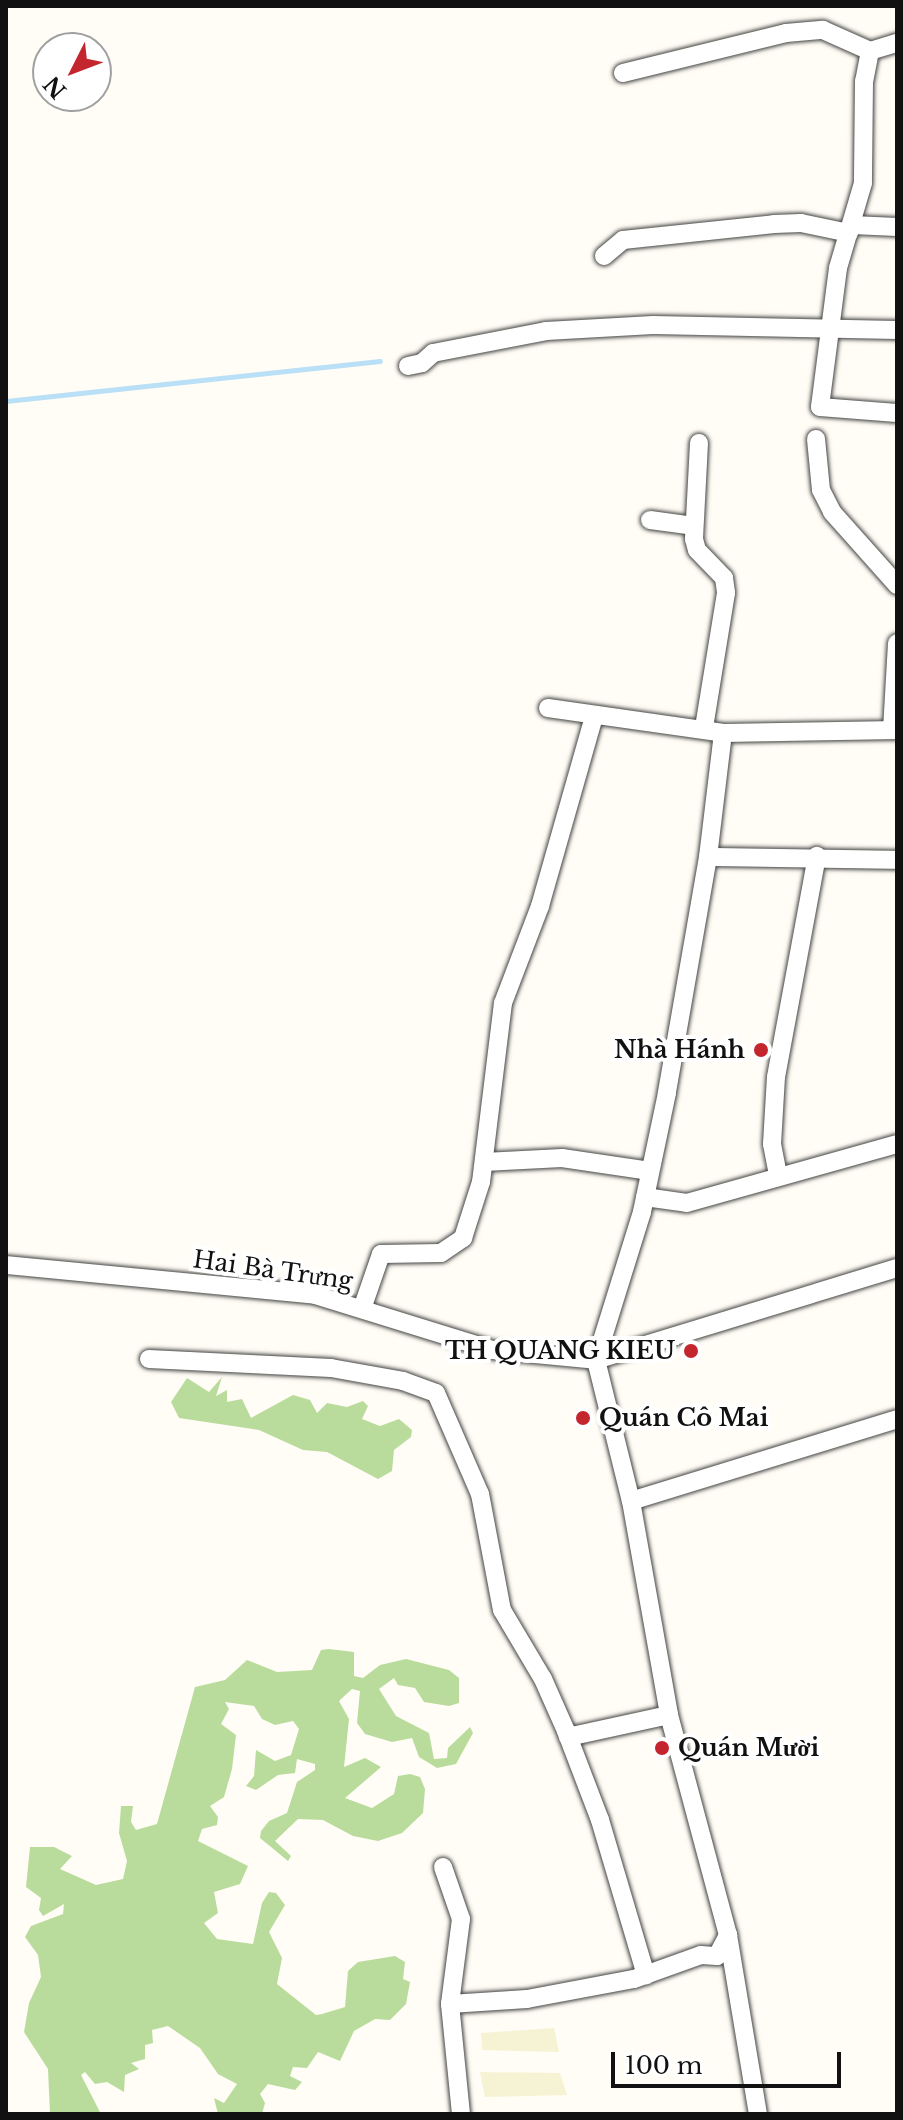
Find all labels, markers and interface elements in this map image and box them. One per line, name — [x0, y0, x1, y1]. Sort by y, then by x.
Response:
north arrow — [32, 32, 112, 112]
text: N — [38, 70, 72, 104]
place label: Nhà Hánh — [614, 1036, 745, 1064]
marker: Nhà Hánh — [752, 1041, 770, 1059]
street label: Hai Bà Trưng — [190, 1244, 356, 1296]
place label: TH QUANG KIEU — [445, 1337, 675, 1365]
marker: TH QUANG KIEU — [682, 1342, 700, 1360]
place label: Quán Cô Mai — [599, 1404, 768, 1432]
marker: Quán Cô Mai — [574, 1409, 592, 1427]
place label: Quán Mười — [678, 1734, 822, 1762]
marker: Quán Mười — [653, 1739, 671, 1757]
scale bar — [615, 2036, 845, 2086]
text: 100 m — [625, 2051, 703, 2080]

